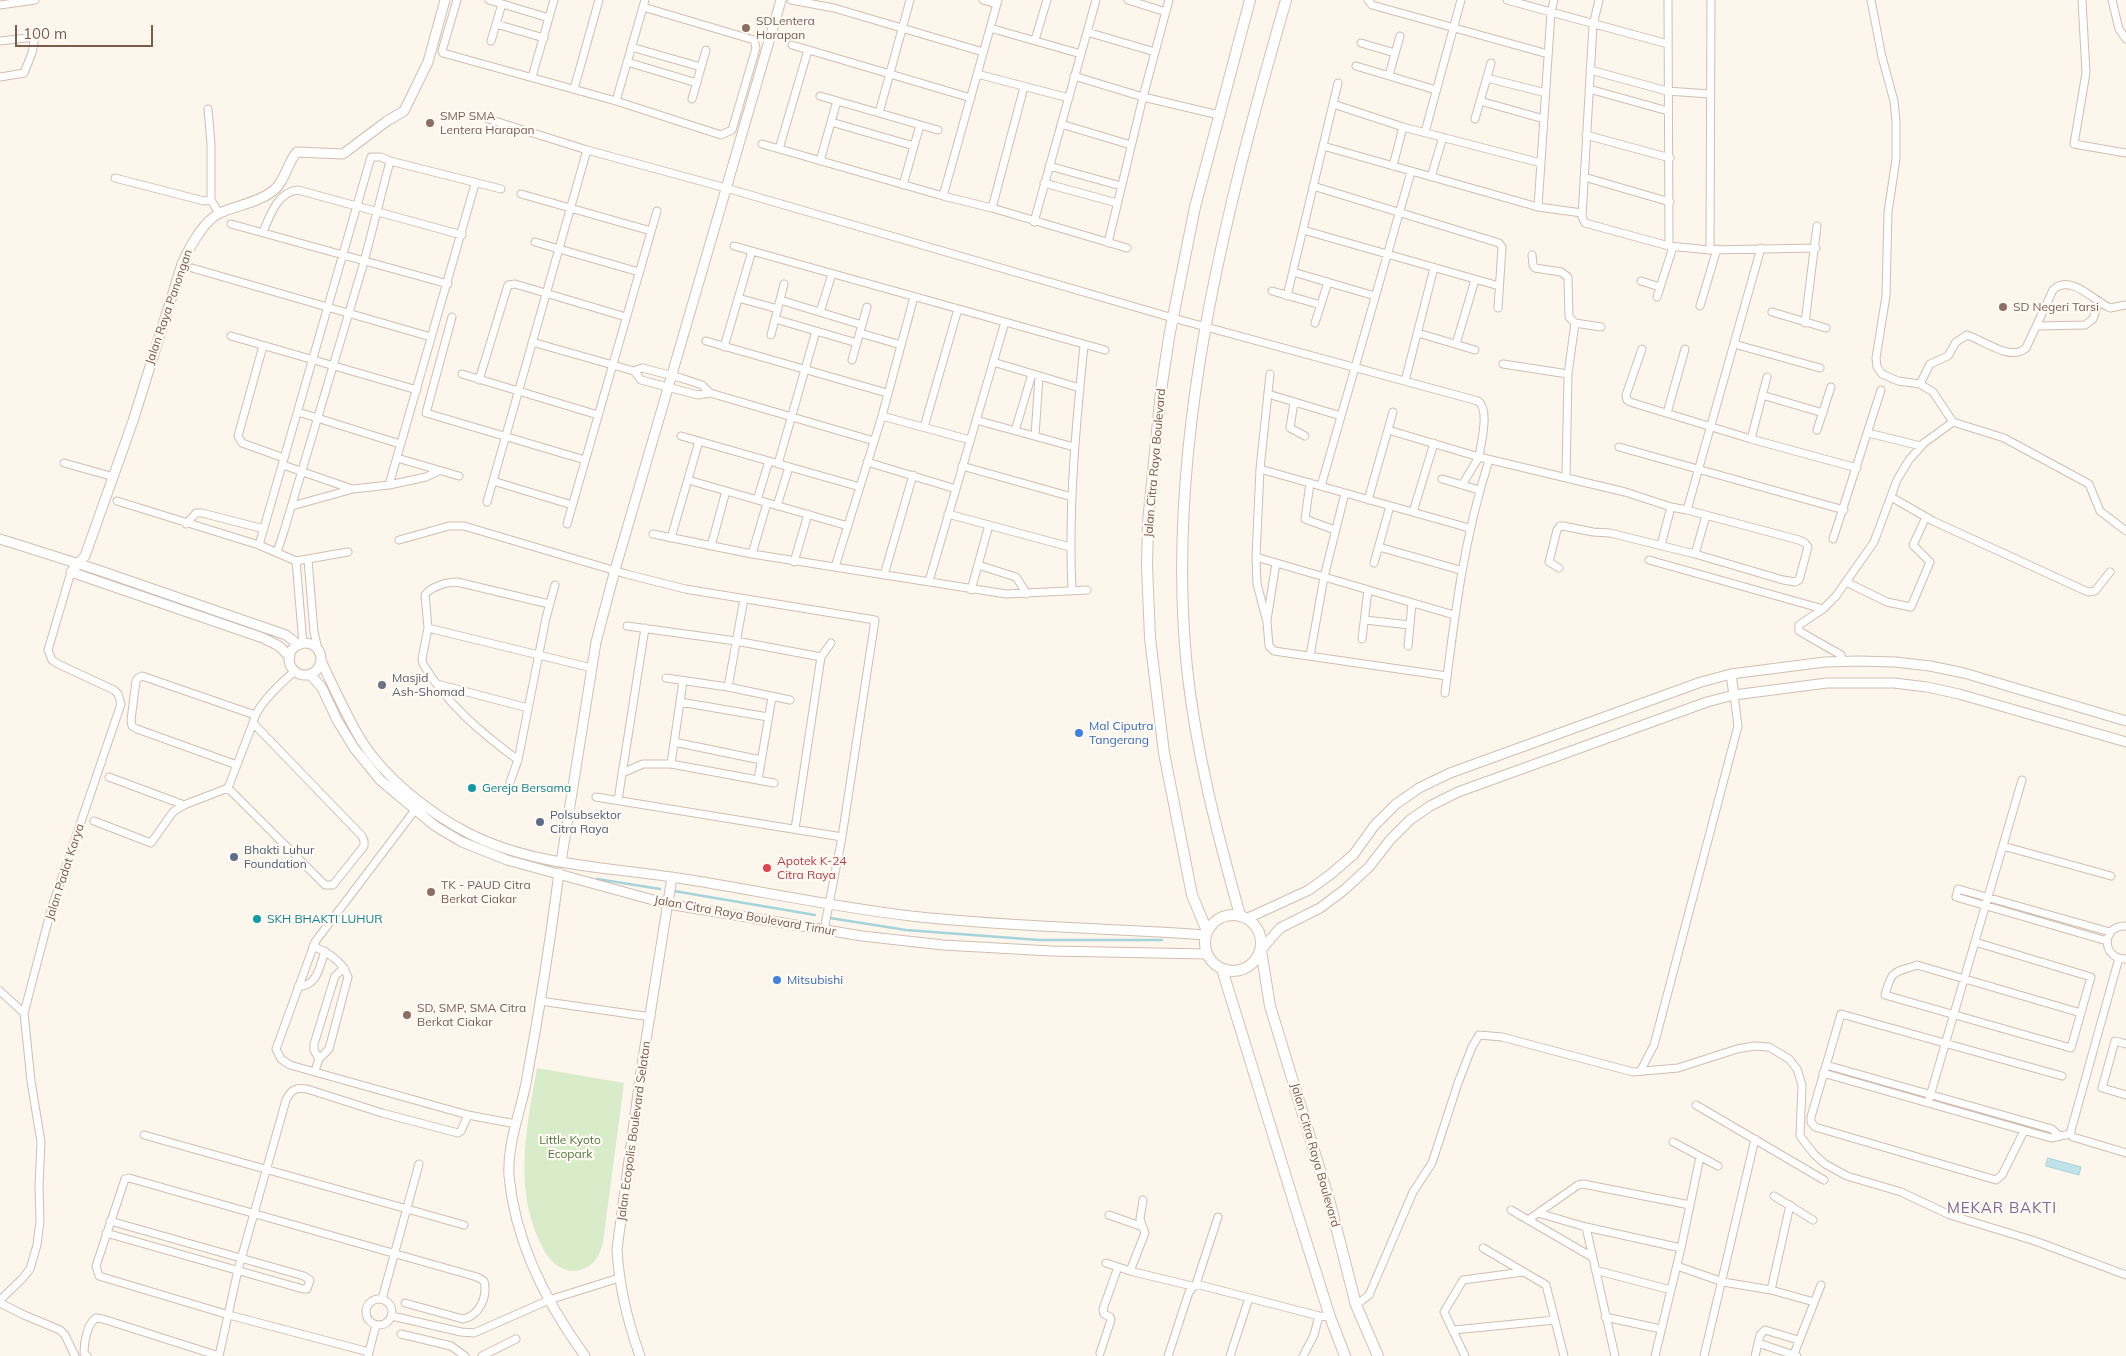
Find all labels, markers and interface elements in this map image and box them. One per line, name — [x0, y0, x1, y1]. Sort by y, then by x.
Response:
place label: SDLentera Harapan — [756, 14, 815, 42]
scale bar — [18, 15, 155, 47]
marker: SDLentera Harapan — [740, 22, 752, 34]
text: 100 m — [23, 24, 67, 43]
place label: SMP SMA Lentera Harapan — [440, 109, 535, 137]
marker: SMP SMA Lentera Harapan — [424, 117, 436, 129]
street label: Jalan Raya Panongan — [143, 248, 195, 366]
place label: SD Negeri Tarsi — [2013, 300, 2099, 314]
marker: SD Negeri Tarsi — [1997, 301, 2009, 313]
street label: Jalan Citra Raya Boulevard — [1141, 388, 1169, 538]
place label: Masjid Ash-Shomad — [392, 671, 465, 699]
marker: Masjid Ash-Shomad — [376, 679, 388, 691]
place label: Mal Ciputra Tangerang — [1089, 719, 1153, 747]
marker: Mal Ciputra Tangerang — [1073, 727, 1085, 739]
place label: Gereja Bersama — [482, 781, 571, 795]
marker: Gereja Bersama — [466, 782, 478, 794]
place label: Polsubsektor Citra Raya — [550, 808, 621, 836]
marker: Polsubsektor Citra Raya — [534, 816, 546, 828]
street label: Jalan Padat Karya — [43, 822, 87, 922]
place label: Bhakti Luhur Foundation — [244, 843, 314, 871]
marker: Bhakti Luhur Foundation — [228, 851, 240, 863]
place label: Apotek K-24 Citra Raya — [777, 854, 847, 882]
marker: Apotek K-24 Citra Raya — [761, 862, 773, 874]
place label: TK - PAUD Citra Berkat Ciakar — [441, 878, 531, 906]
marker: TK - PAUD Citra Berkat Ciakar — [425, 886, 437, 898]
street label: Jalan Citra Raya Boulevard Timur — [653, 893, 837, 939]
place label: SKH BHAKTI LUHUR — [267, 912, 383, 926]
marker: SKH BHAKTI LUHUR — [251, 913, 263, 925]
place label: Mitsubishi — [787, 973, 843, 987]
marker: Mitsubishi — [771, 974, 783, 986]
place label: SD, SMP, SMA Citra Berkat Ciakar — [417, 1001, 526, 1029]
marker: SD, SMP, SMA Citra Berkat Ciakar — [401, 1009, 413, 1021]
street label: Jalan Ecopolis Boulevard Selatan — [614, 1040, 654, 1222]
street label: Jalan Citra Raya Boulevard — [1287, 1081, 1343, 1229]
park label: Little Kyoto Ecopark — [539, 1133, 601, 1161]
district label: MEKAR BAKTI — [1946, 1199, 2058, 1217]

